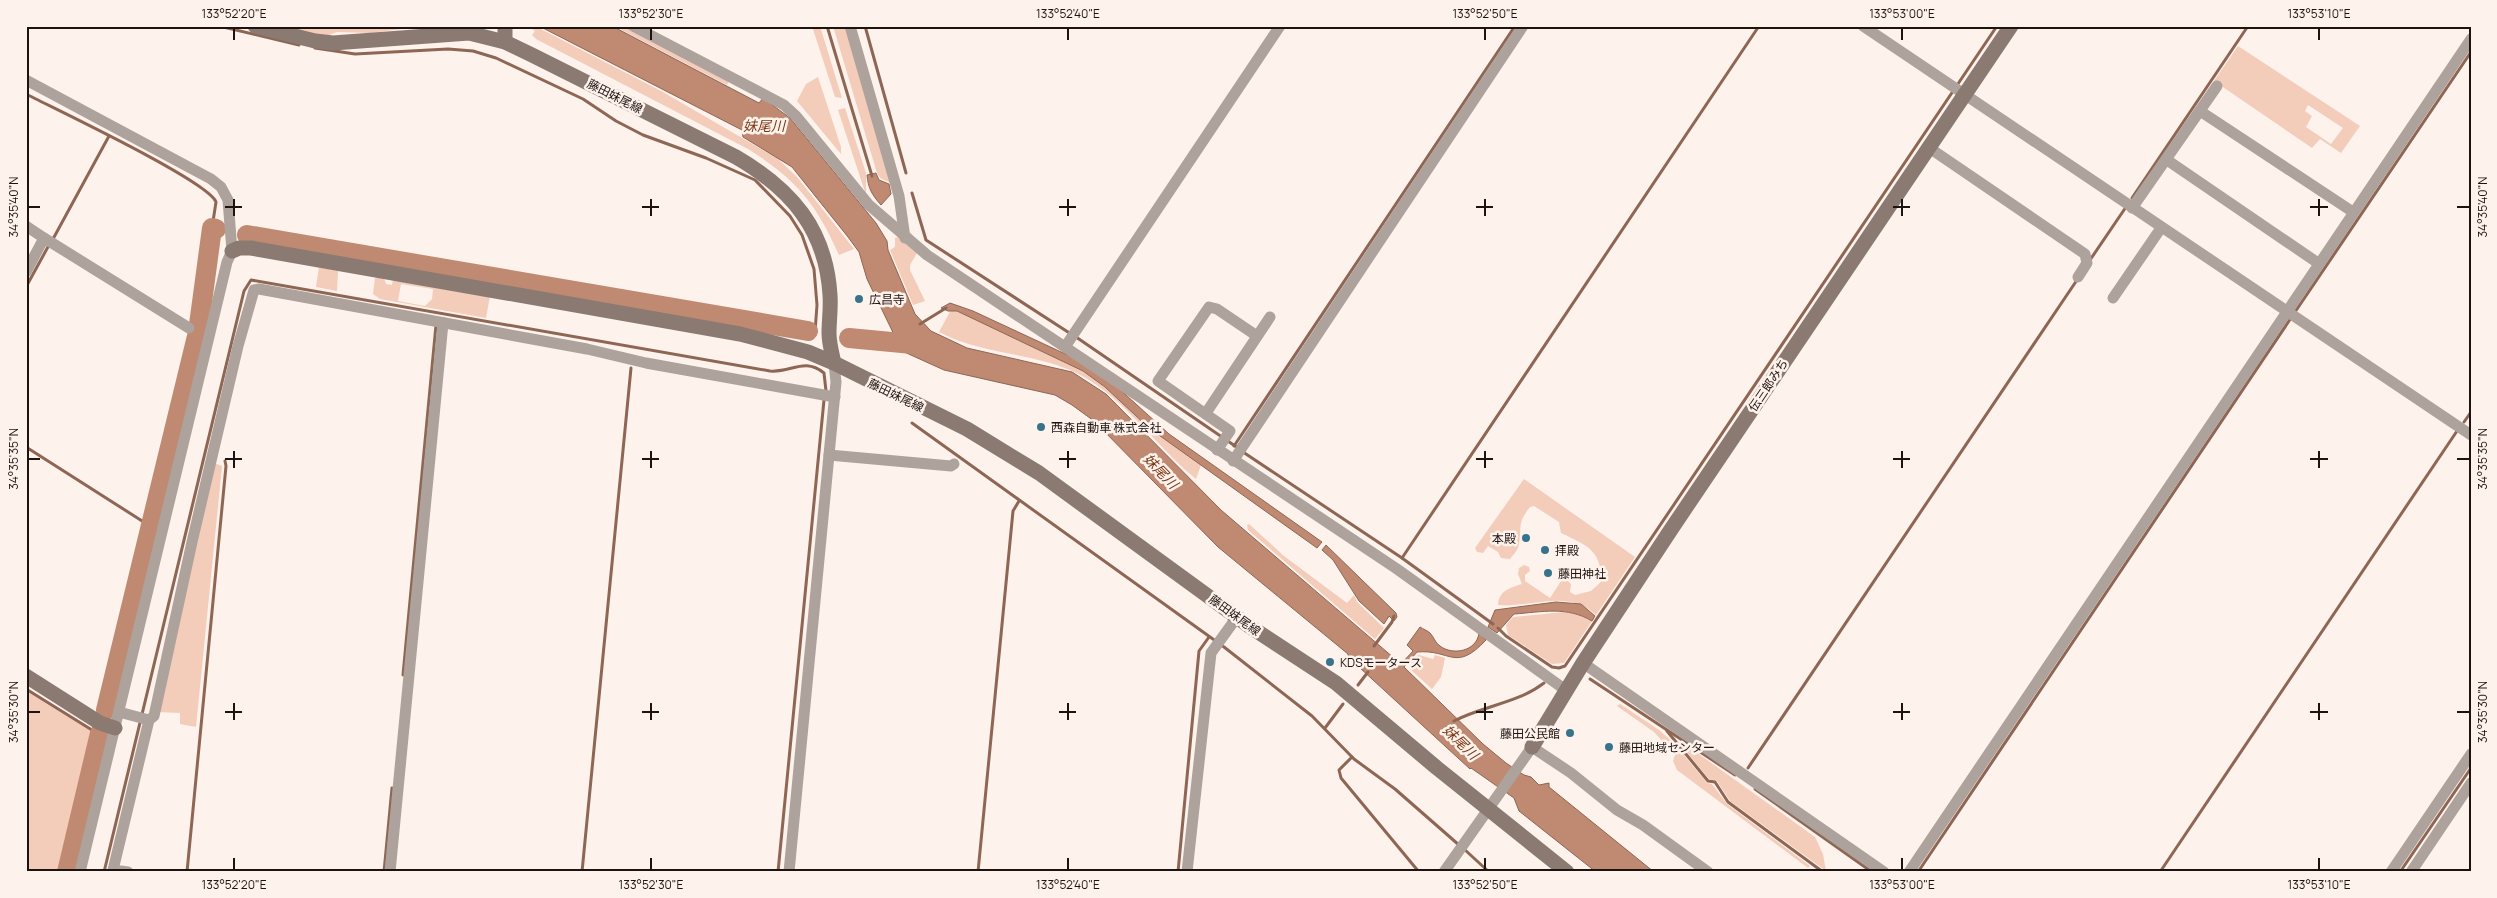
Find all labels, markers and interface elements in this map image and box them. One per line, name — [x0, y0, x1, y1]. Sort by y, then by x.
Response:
text: 133°52'20"E — [201, 5, 267, 22]
text: 133°52'30"E — [619, 5, 684, 22]
text: 133°52'40"E — [1036, 5, 1100, 22]
text: 133°52'50"E — [1452, 5, 1518, 22]
text: 133°53'00"E — [1869, 5, 1935, 22]
text: 133°53'10"E — [2287, 5, 2351, 22]
street label: 藤田妹尾線 — [584, 75, 646, 117]
water label: 妹尾川 — [743, 116, 787, 135]
text: 34°35'40"N — [5, 176, 22, 238]
text: 34°35'40"N — [2474, 176, 2491, 238]
place label: 広昌寺 — [869, 291, 905, 308]
marker: 広昌寺 — [853, 293, 865, 305]
street label: 伝三郎みち — [1744, 355, 1792, 415]
street label: 藤田妹尾線 — [865, 374, 927, 416]
place label: 西森自動車 株式会社 — [1051, 419, 1161, 436]
marker: 西森自動車 株式会社 — [1035, 421, 1047, 433]
text: 34°35'35"N — [5, 428, 22, 490]
text: 34°35'35"N — [2474, 428, 2491, 490]
water label: 妹尾川 — [1140, 449, 1184, 494]
place label: 本殿 — [1492, 530, 1516, 547]
marker: 本殿 — [1520, 532, 1532, 544]
place label: 拝殿 — [1555, 542, 1579, 559]
marker: 拝殿 — [1539, 544, 1551, 556]
place label: 藤田神社 — [1558, 565, 1606, 582]
marker: 藤田神社 — [1542, 567, 1554, 579]
street label: 藤田妹尾線 — [1206, 590, 1264, 640]
place label: KDSモータース — [1340, 654, 1422, 671]
marker: KDSモータース — [1324, 656, 1336, 668]
text: 34°35'30"N — [5, 681, 22, 743]
text: 34°35'30"N — [2474, 681, 2491, 743]
water label: 妹尾川 — [1439, 721, 1484, 765]
place label: 藤田公民館 — [1500, 725, 1560, 742]
marker: 藤田公民館 — [1564, 727, 1576, 739]
place label: 藤田地域センター — [1619, 739, 1715, 756]
marker: 藤田地域センター — [1603, 741, 1615, 753]
text: 133°52'20"E — [201, 876, 267, 893]
text: 133°52'30"E — [619, 876, 684, 893]
text: 133°52'40"E — [1036, 876, 1100, 893]
text: 133°52'50"E — [1452, 876, 1518, 893]
text: 133°53'00"E — [1869, 876, 1935, 893]
text: 133°53'10"E — [2287, 876, 2351, 893]

